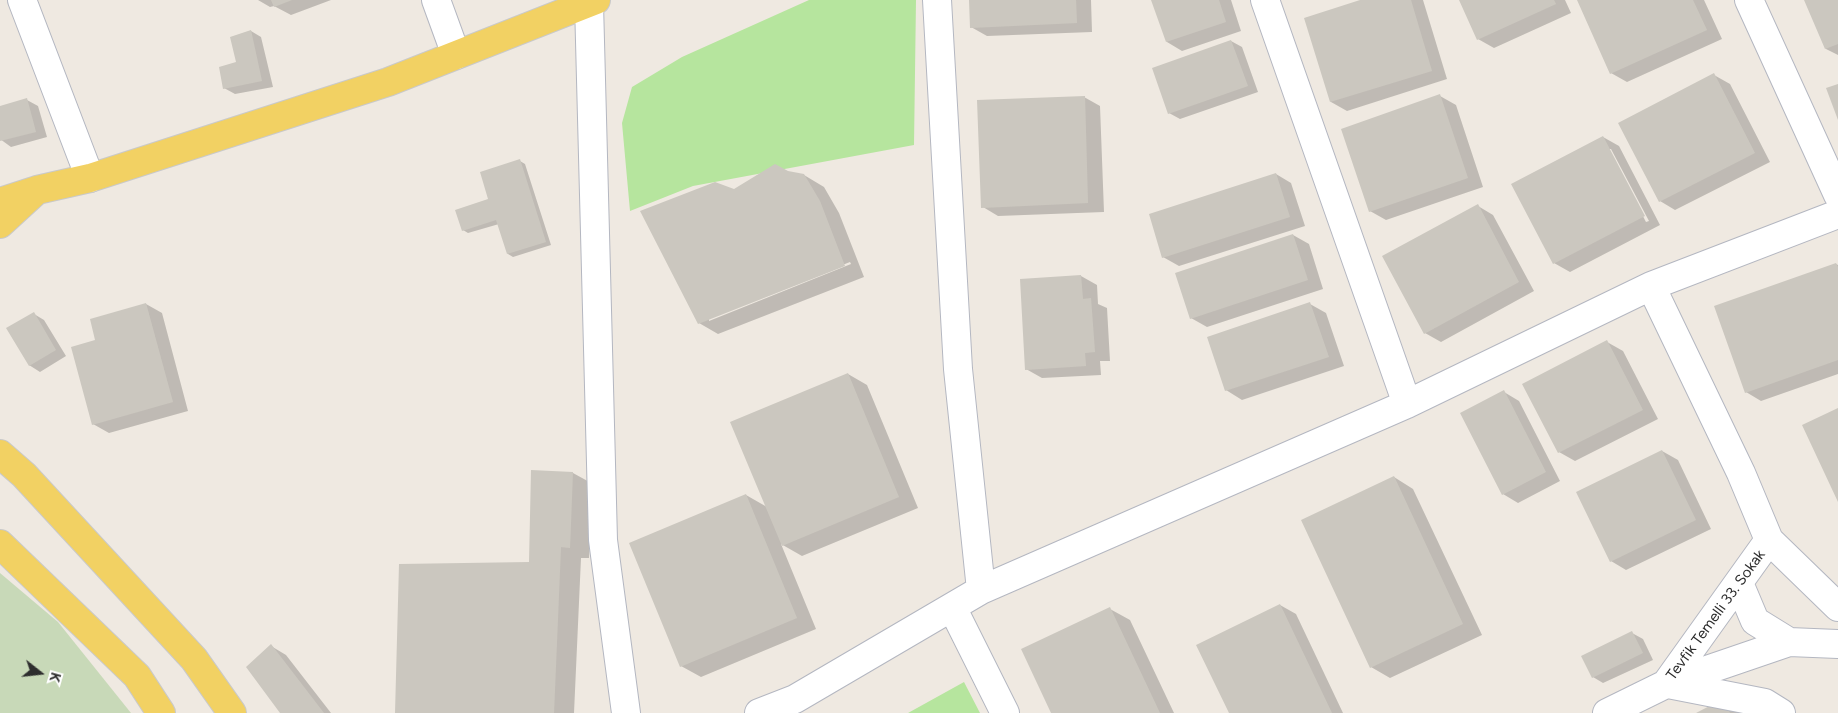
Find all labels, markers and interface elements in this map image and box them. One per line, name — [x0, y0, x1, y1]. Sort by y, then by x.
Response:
street label: Tevfik Temelli 33. Sokak — [1663, 546, 1769, 684]
north arrow — [15, 648, 65, 698]
text: K — [45, 670, 64, 684]

